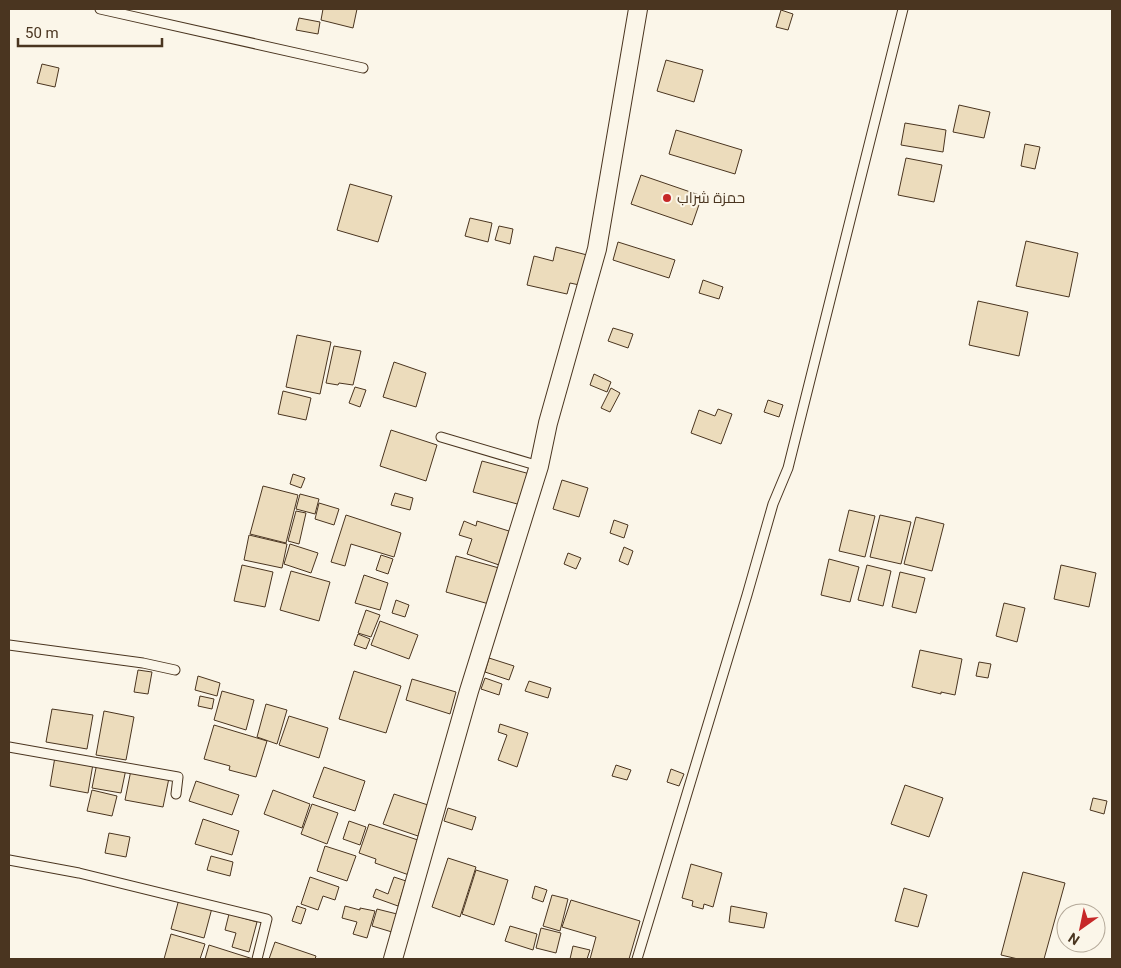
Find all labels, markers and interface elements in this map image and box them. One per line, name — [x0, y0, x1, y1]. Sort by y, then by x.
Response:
scale bar — [18, 15, 161, 47]
text: 50 m — [25, 24, 59, 42]
place label: حمزة شراب — [677, 189, 745, 207]
marker: حمزة شراب — [661, 192, 673, 204]
north arrow — [1056, 903, 1106, 953]
text: N — [1065, 929, 1082, 948]

